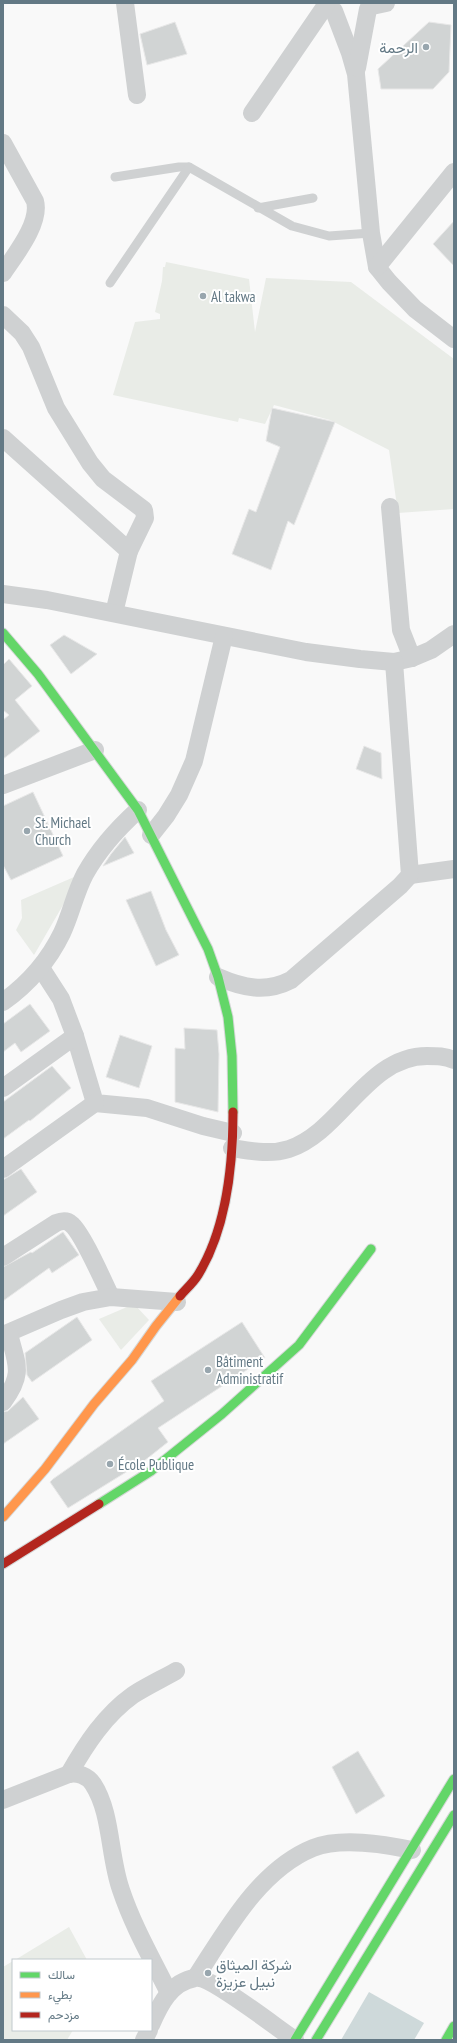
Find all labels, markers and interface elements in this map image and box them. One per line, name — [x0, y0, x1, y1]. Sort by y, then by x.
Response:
place label: الرحمة — [379, 38, 418, 57]
marker: الرحمة — [421, 42, 431, 52]
place label: Al takwa — [211, 287, 256, 306]
marker: Al takwa — [198, 291, 208, 301]
place label: St. Michael Church — [35, 813, 91, 849]
marker: St. Michael Church — [22, 826, 32, 836]
place label: Bâtiment Administratif — [216, 1352, 284, 1388]
marker: Bâtiment Administratif — [203, 1365, 213, 1375]
place label: École Publique — [118, 1455, 194, 1474]
marker: École Publique — [105, 1459, 115, 1469]
place label: شركة الميثاق نبيل عزيزة — [216, 1955, 292, 1991]
legend — [12, 1959, 152, 2031]
text: سالك — [48, 1967, 75, 1982]
marker: شركة الميثاق نبيل عزيزة — [203, 1968, 213, 1978]
text: بطيء — [48, 1987, 72, 2005]
text: مزدحم — [48, 2007, 79, 2023]

